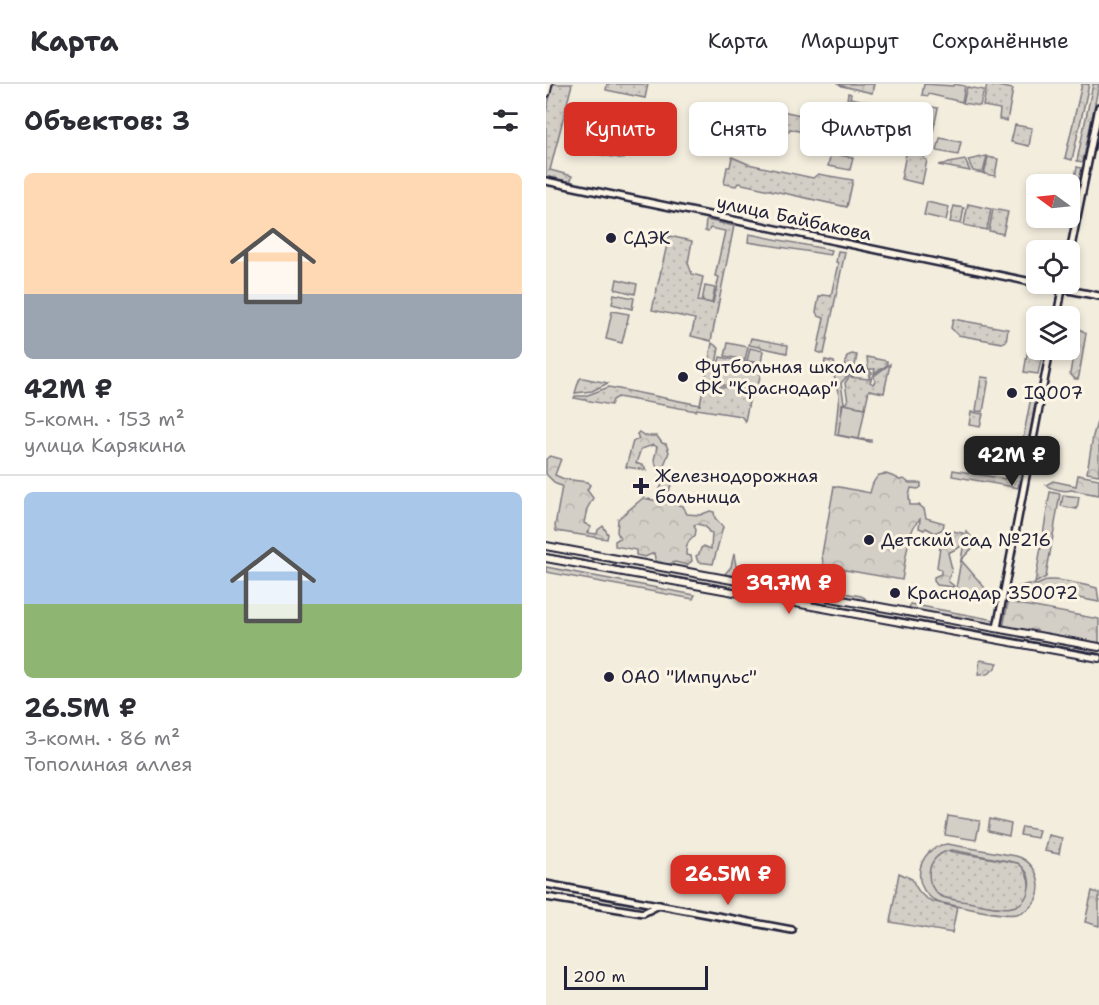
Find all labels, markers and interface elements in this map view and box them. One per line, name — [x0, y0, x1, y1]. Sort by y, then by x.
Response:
text: Карта — [30, 22, 119, 60]
text: Карта — [708, 27, 768, 55]
text: Маршрут — [801, 27, 899, 55]
text: Сохранённые — [932, 27, 1069, 55]
chip: Купить — [564, 102, 677, 156]
chip: Снять — [689, 102, 788, 156]
chip: Фильтры — [800, 102, 933, 156]
text: Объектов: 3 — [24, 103, 190, 138]
icon: filters — [489, 104, 522, 137]
north arrow — [1026, 174, 1080, 228]
map controls — [1026, 174, 1080, 360]
street label: улица Байбакова — [714, 190, 874, 246]
icon: home — [219, 212, 327, 320]
place label: СДЭК — [623, 226, 671, 250]
marker: СДЭК — [604, 231, 618, 245]
button: locate — [1026, 240, 1080, 294]
button: layers — [1026, 306, 1080, 360]
place label: Футбольная школа ФК "Краснодар" — [695, 355, 866, 400]
marker: Футбольная школа ФК "Краснодар" — [676, 370, 690, 384]
text: 42M ₽ — [24, 371, 113, 406]
place label: IQ007 — [1024, 381, 1083, 405]
marker: IQ007 — [1005, 386, 1019, 400]
text: 5-комн. · 153 m² — [24, 406, 185, 432]
text: улица Карякина — [24, 432, 186, 458]
pin: 42M ₽ — [970, 436, 1054, 487]
text: 42M ₽ — [978, 442, 1046, 468]
place label: Железнодорожная больница — [655, 464, 818, 509]
marker: Железнодорожная больница — [632, 477, 650, 495]
place label: Детский сад №216 — [881, 528, 1051, 552]
icon: home — [219, 531, 327, 639]
marker: Детский сад №216 — [862, 533, 876, 547]
pin: 39.7M ₽ — [734, 564, 844, 615]
text: 39.7M ₽ — [746, 570, 832, 596]
place label: Краснодар 350072 — [907, 581, 1078, 605]
marker: Краснодар 350072 — [888, 586, 902, 600]
place label: ОАО "Импульс" — [621, 665, 757, 689]
marker: ОАО "Импульс" — [602, 670, 616, 684]
text: 26.5M ₽ — [24, 690, 137, 725]
text: 3-комн. · 86 m² — [24, 725, 180, 751]
text: Тополиная аллея — [24, 751, 193, 777]
pin: 26.5M ₽ — [673, 855, 783, 906]
text: 26.5M ₽ — [685, 861, 771, 887]
scale bar — [564, 963, 708, 990]
text: 200 m — [573, 966, 625, 987]

